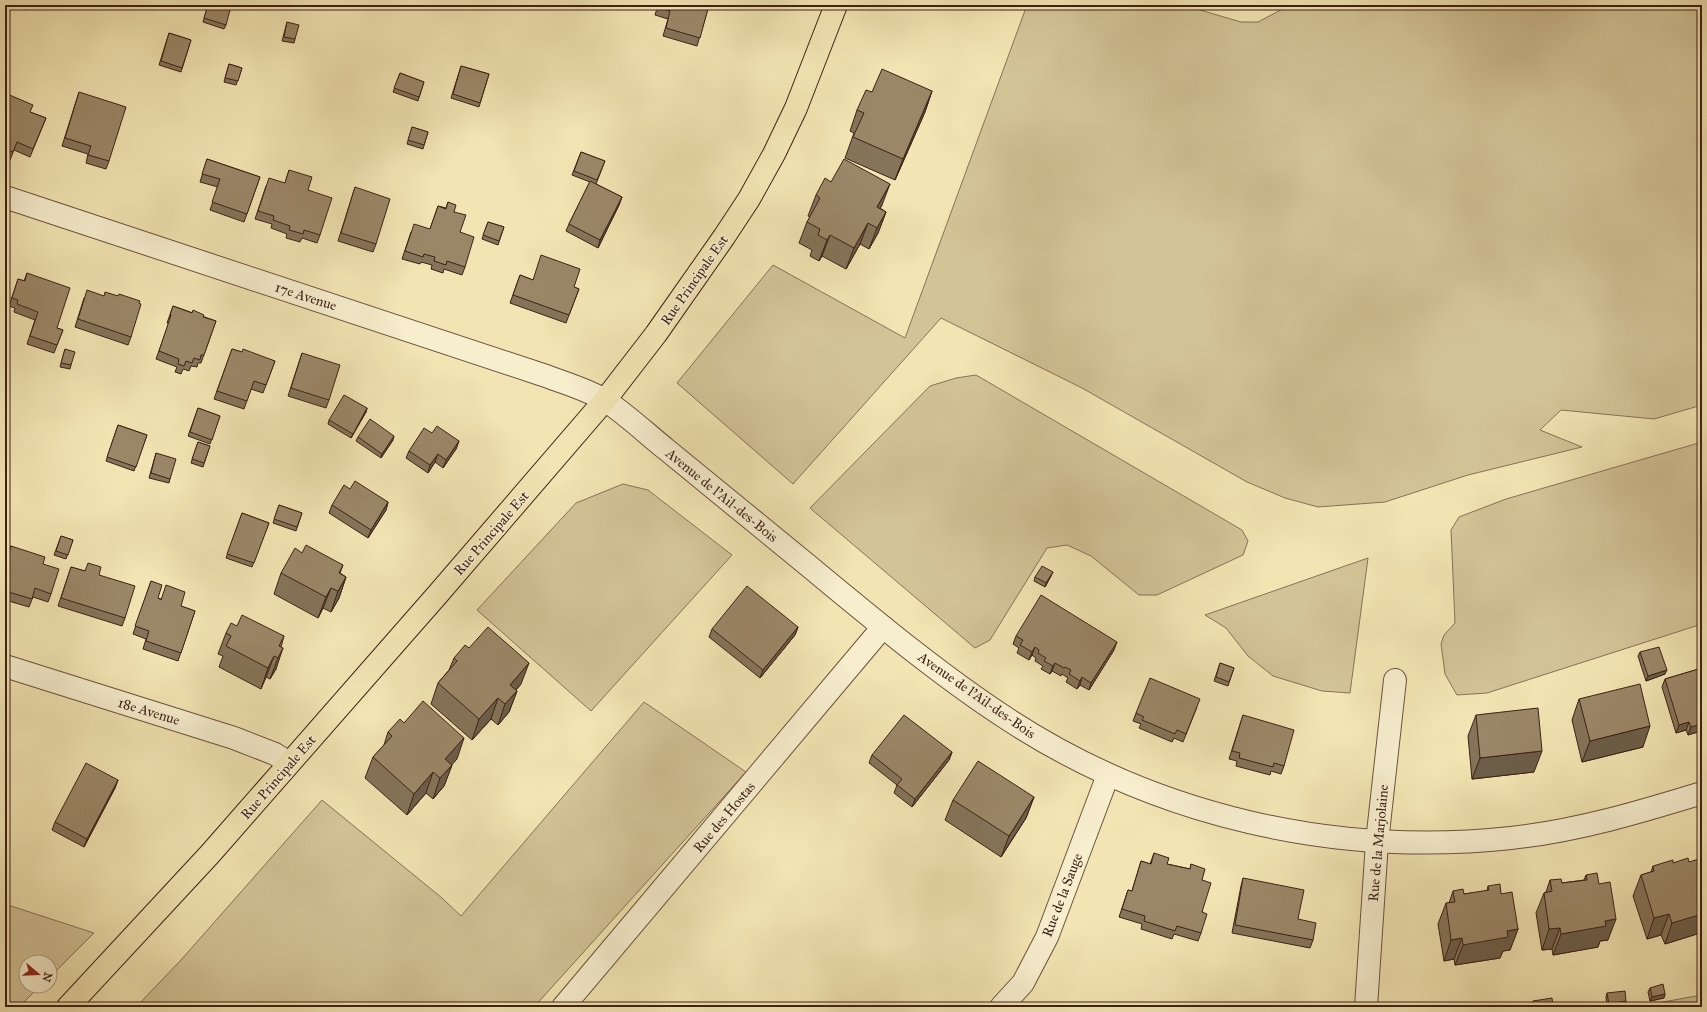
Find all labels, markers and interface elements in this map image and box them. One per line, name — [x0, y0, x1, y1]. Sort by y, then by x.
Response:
street label: Rue Principale Est — [657, 232, 732, 329]
street label: 17e Avenue — [273, 279, 339, 314]
street label: Avenue de l'Ail-des-Bois — [661, 444, 781, 546]
street label: Rue Principale Est — [450, 488, 533, 579]
street label: Avenue de l'Ail-des-Bois — [914, 648, 1039, 742]
street label: 18e Avenue — [116, 694, 182, 729]
street label: Rue Principale Est — [237, 732, 320, 823]
street label: Rue des Hostas — [690, 778, 759, 856]
street label: Rue de la Marjolaine — [1365, 784, 1392, 902]
street label: Rue de la Sauge — [1039, 851, 1086, 939]
north arrow — [18, 954, 58, 994]
text: N — [39, 971, 55, 984]

